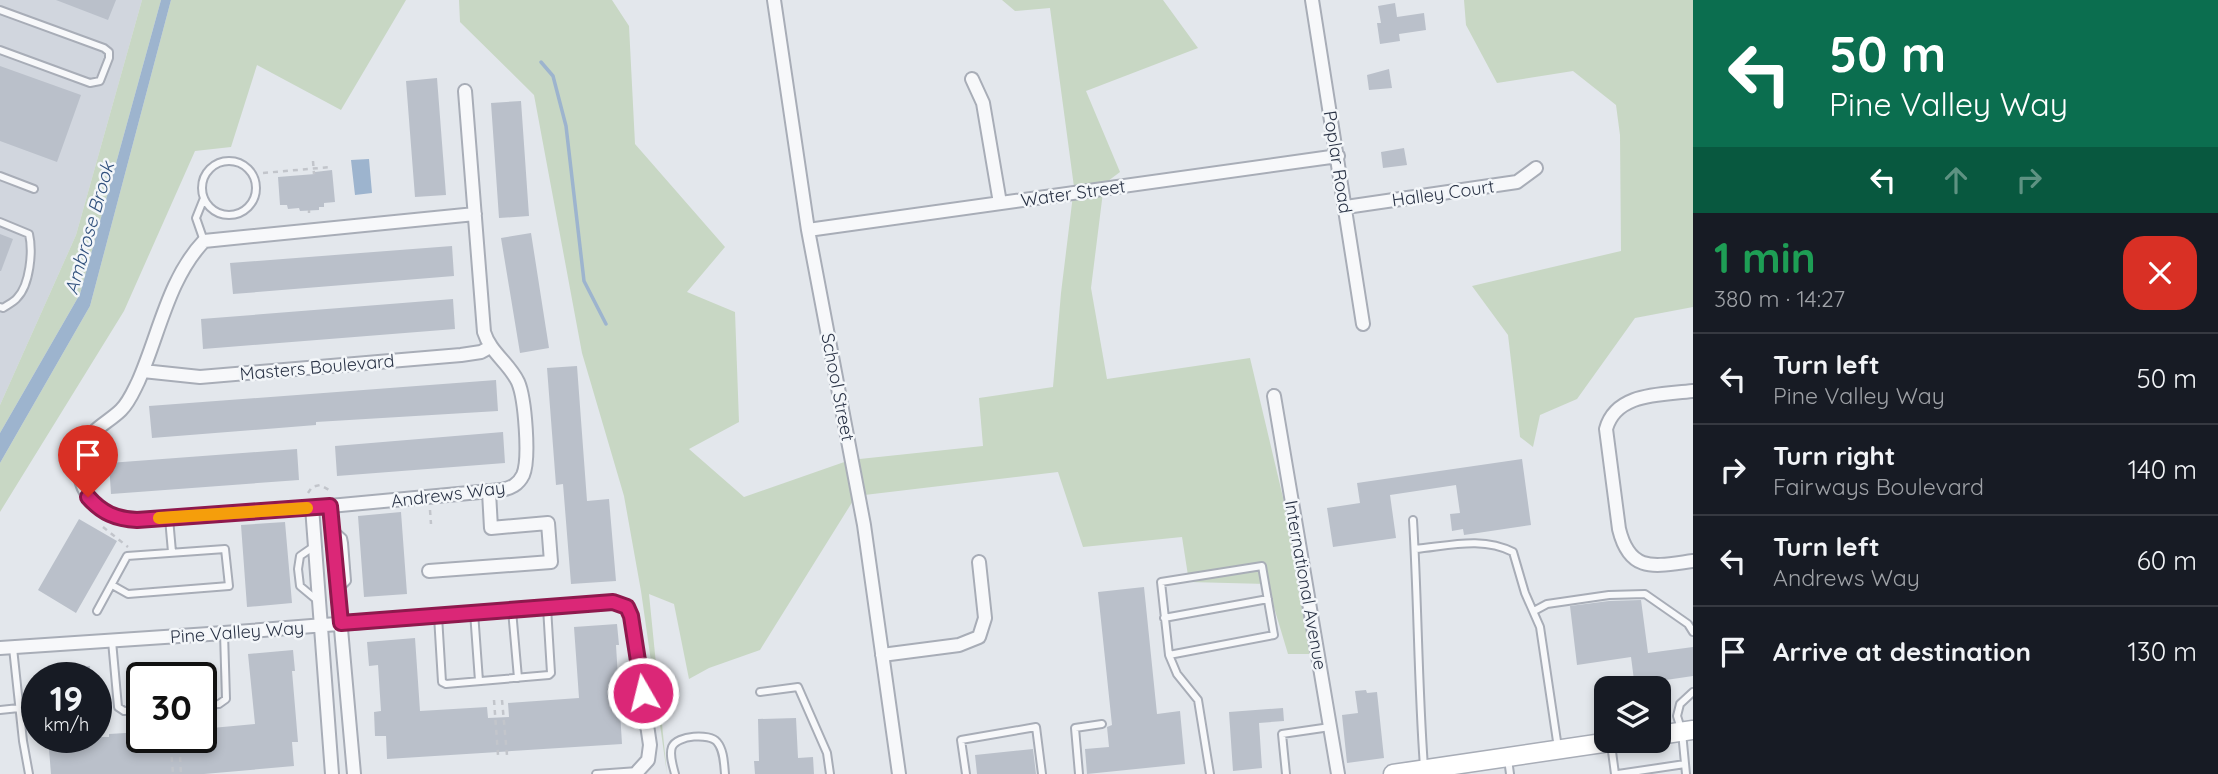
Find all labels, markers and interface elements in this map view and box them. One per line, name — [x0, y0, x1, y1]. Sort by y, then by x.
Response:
text: 50 m — [1829, 23, 1946, 84]
icon: left — [1714, 28, 1805, 119]
text: Pine Valley Way — [1829, 84, 2068, 124]
street label: Poplar Road — [1319, 109, 1357, 215]
water label: Ambrose Brook — [59, 157, 120, 297]
icon: left — [1864, 161, 1902, 199]
icon: ahead — [1937, 161, 1975, 199]
icon: right — [2010, 161, 2048, 199]
street label: Water Street — [1019, 174, 1127, 212]
street label: Halley Court — [1390, 174, 1496, 212]
text: 1 min — [1714, 231, 1816, 284]
button: close — [2123, 236, 2197, 310]
text: 380 m · 14:27 — [1714, 284, 1845, 313]
street label: School Street — [816, 331, 860, 443]
text: Turn left — [1773, 348, 1880, 381]
street label: Masters Boulevard — [239, 349, 395, 385]
icon: left — [1714, 360, 1752, 398]
text: 50 m — [2137, 362, 2197, 395]
text: Pine Valley Way — [1773, 381, 1945, 410]
pin — [58, 425, 118, 497]
icon: arrive — [69, 436, 107, 474]
text: Turn right — [1773, 439, 1895, 472]
icon: right — [1714, 451, 1752, 489]
text: 140 m — [2128, 453, 2197, 486]
text: Fairways Boulevard — [1773, 472, 1984, 501]
street label: Andrews Way — [390, 476, 506, 512]
street label: International Avenue — [1280, 498, 1332, 672]
text: Turn left — [1773, 530, 1880, 563]
icon: left — [1714, 542, 1752, 580]
text: 60 m — [2137, 544, 2197, 577]
text: Andrews Way — [1773, 563, 1920, 592]
street label: Pine Valley Way — [169, 616, 305, 648]
icon: arrive — [1714, 633, 1752, 671]
text: Arrive at destination — [1773, 635, 2031, 668]
text: 130 m — [2127, 635, 2197, 668]
position arrow — [606, 656, 680, 730]
speed limit sign: 30 — [126, 662, 217, 753]
text: 19 — [50, 676, 83, 720]
map controls — [1594, 676, 1671, 753]
button: layers — [1594, 676, 1671, 753]
text: km/h — [44, 713, 89, 736]

